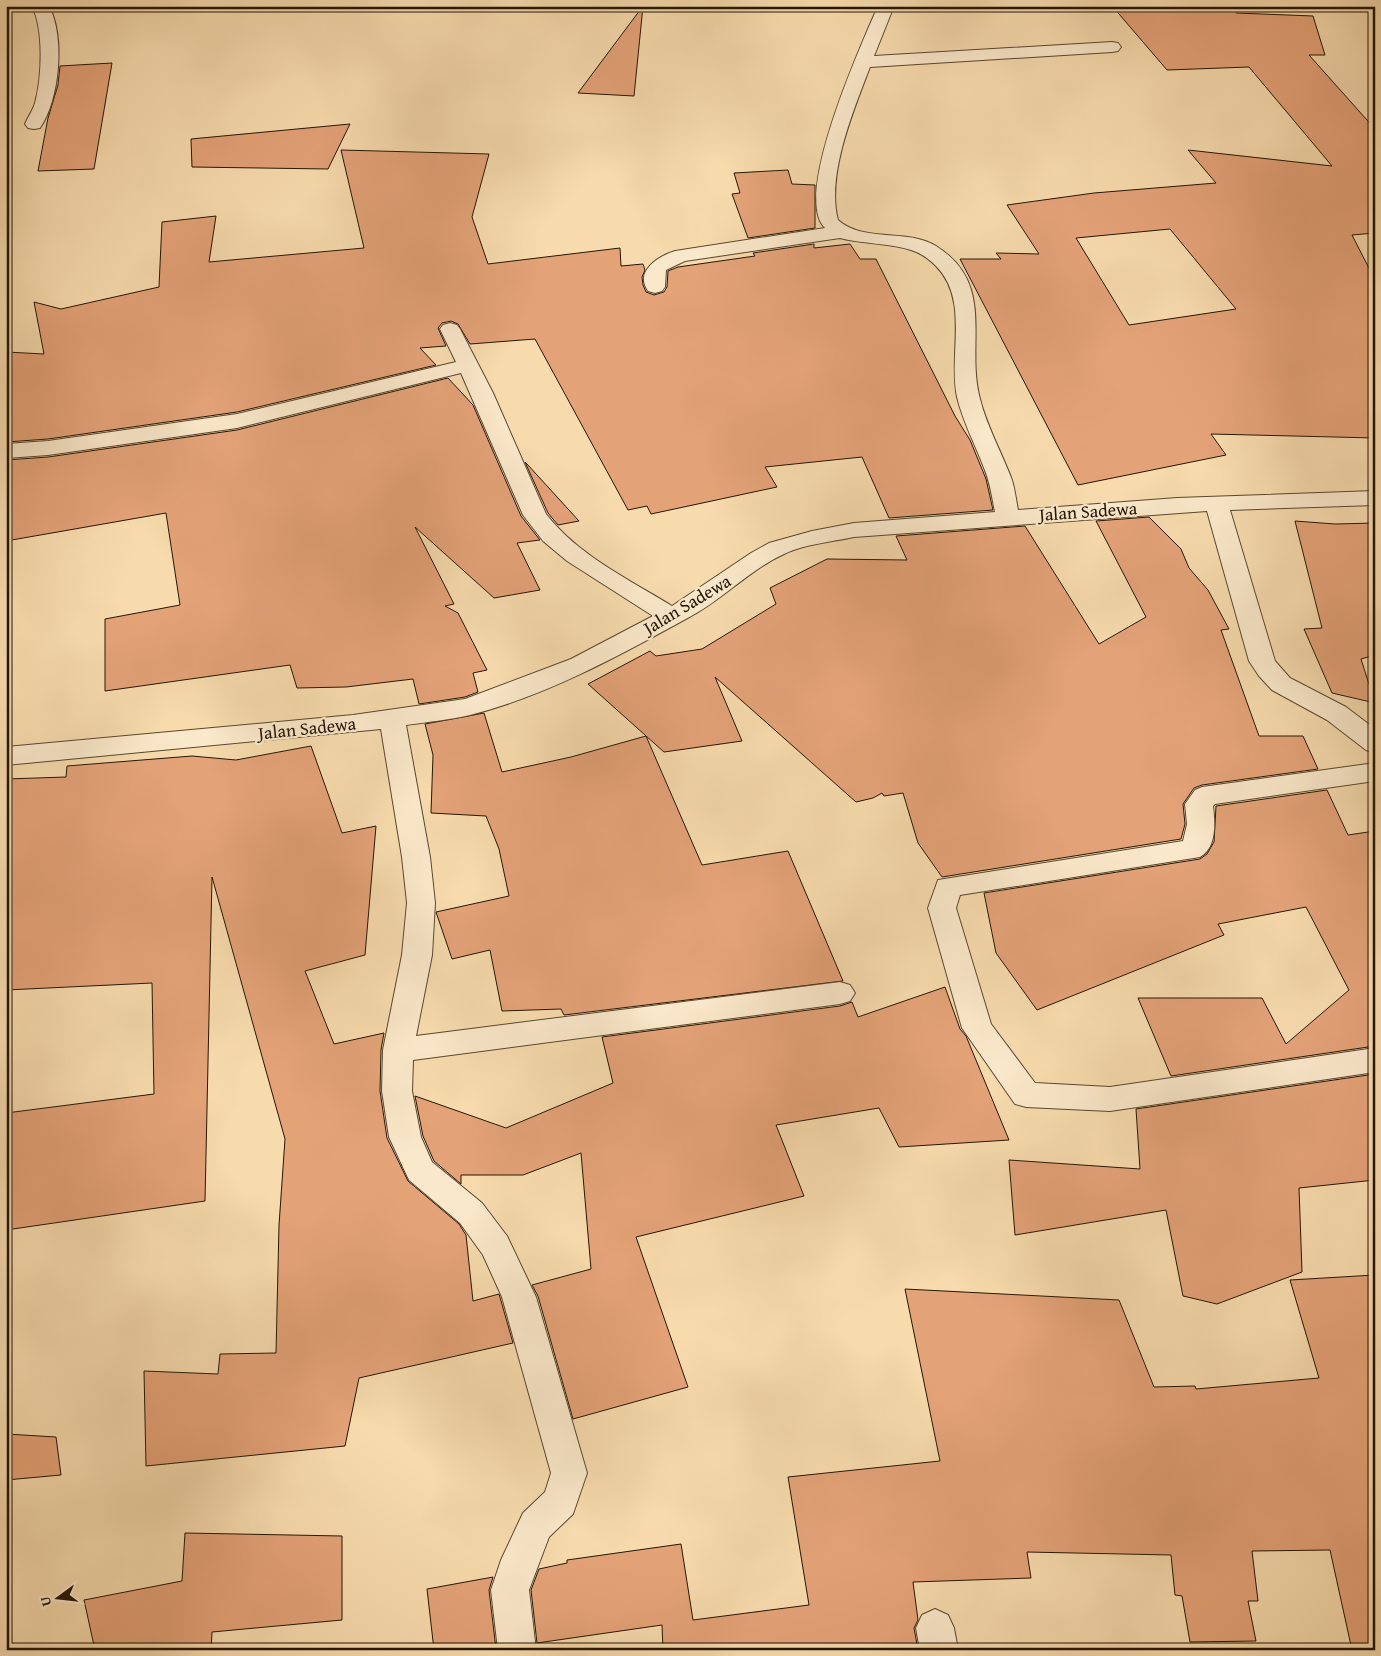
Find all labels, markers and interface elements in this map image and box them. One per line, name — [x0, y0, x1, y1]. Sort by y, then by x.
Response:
street label: Jalan Sadewa — [1036, 494, 1138, 528]
street label: Jalan Sadewa — [636, 567, 736, 642]
street label: Jalan Sadewa — [255, 709, 358, 747]
north arrow — [32, 1574, 82, 1624]
text: U — [34, 1594, 56, 1609]

